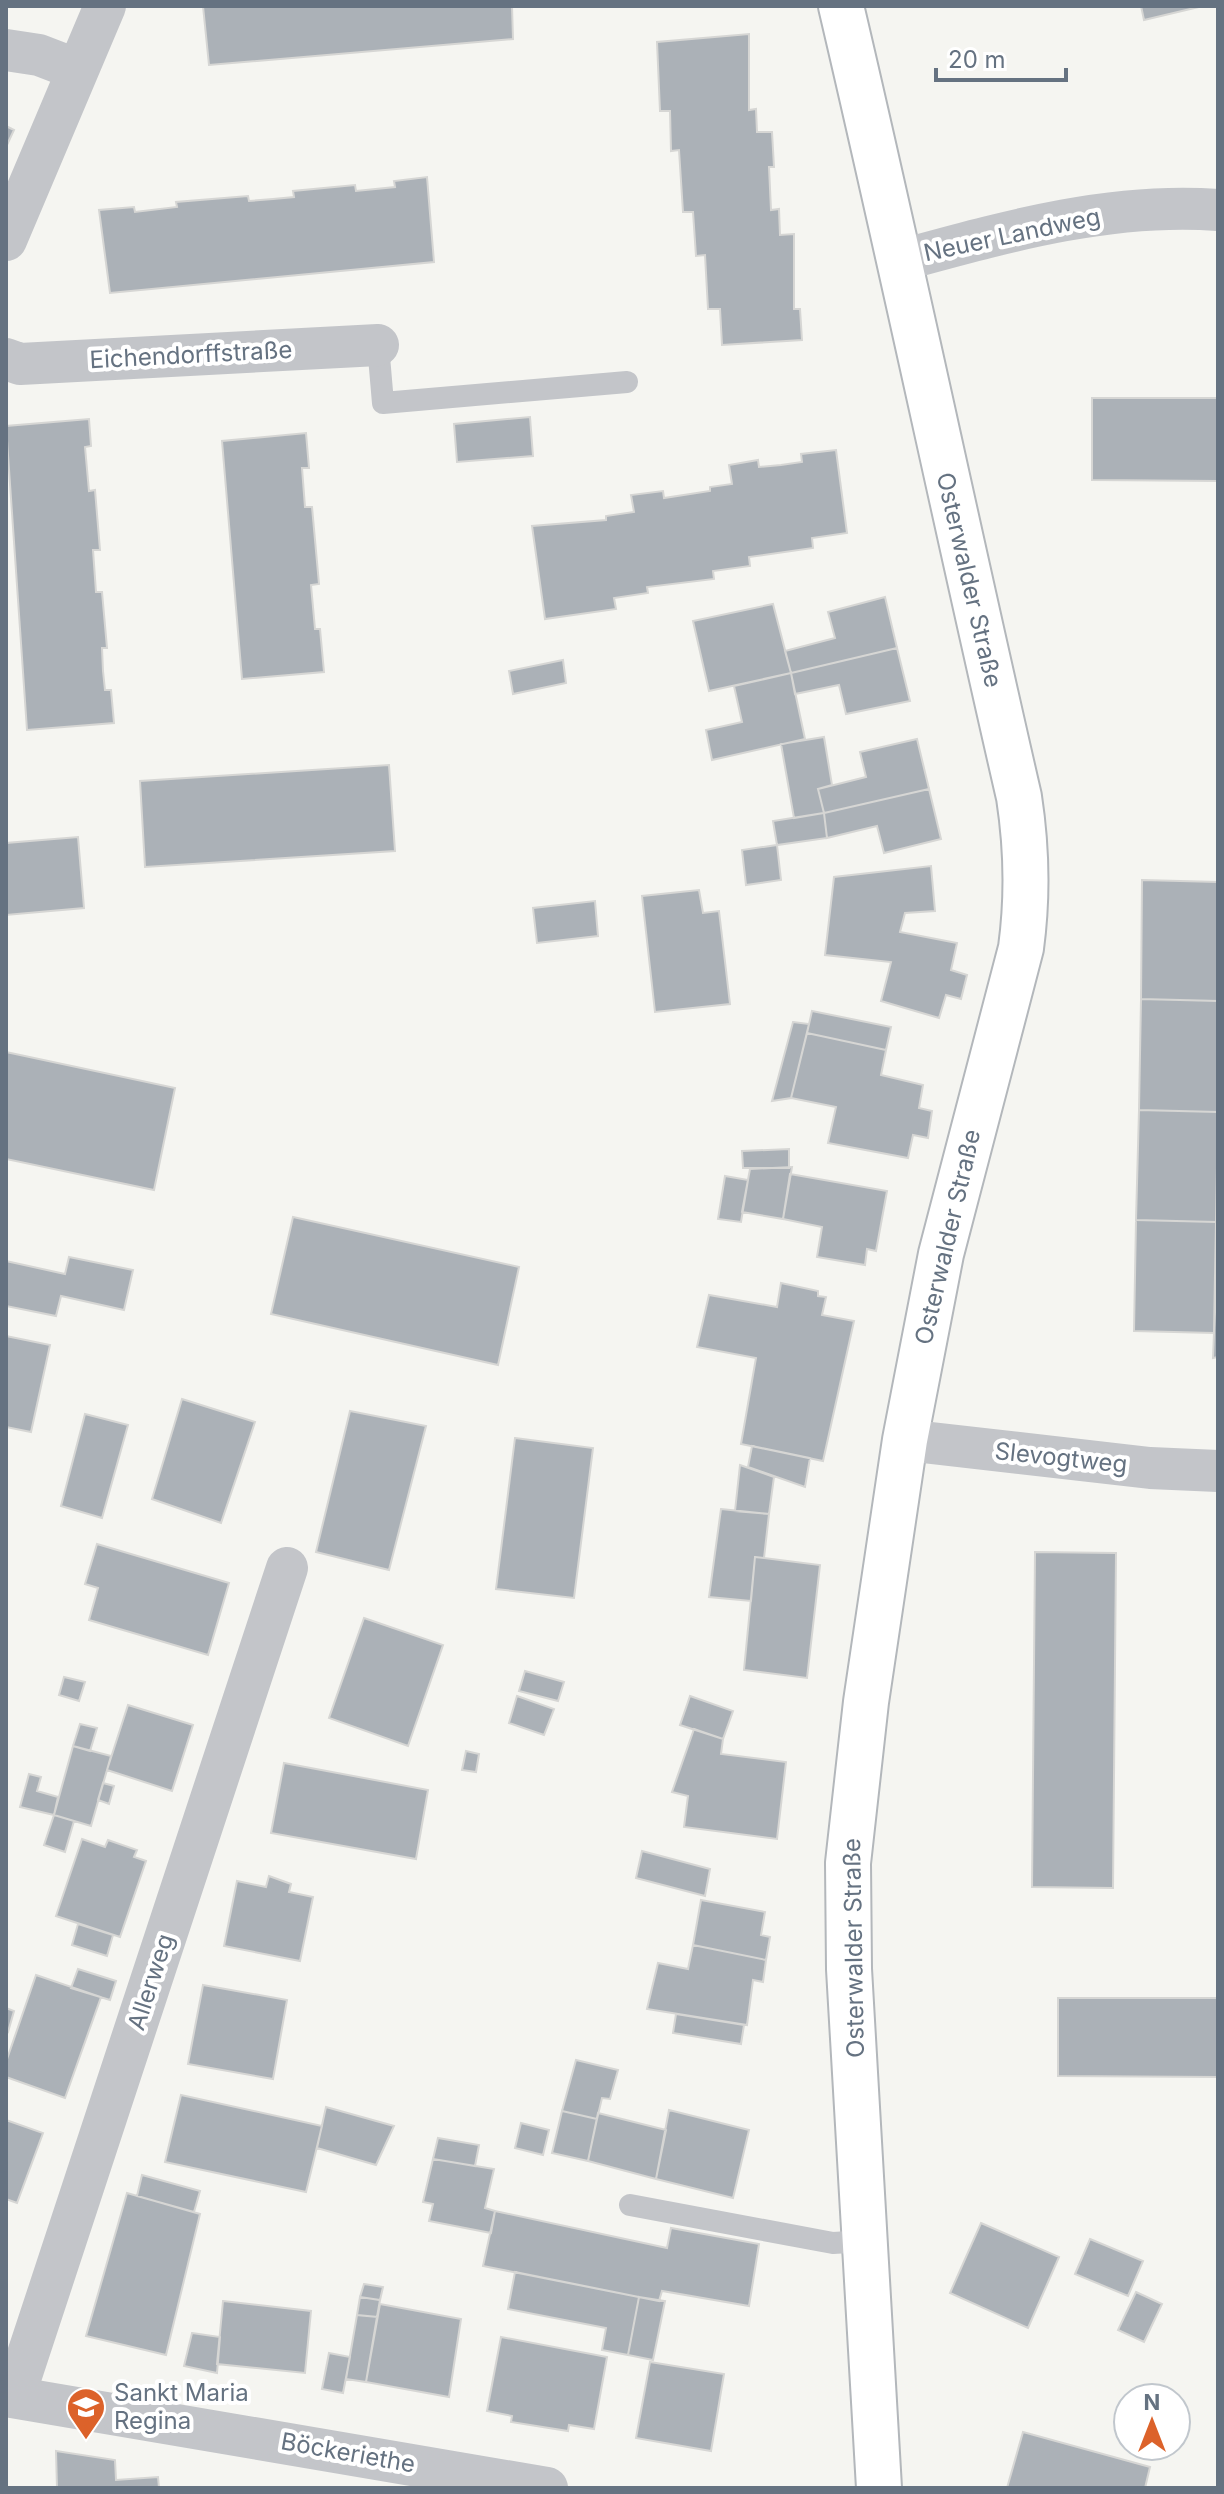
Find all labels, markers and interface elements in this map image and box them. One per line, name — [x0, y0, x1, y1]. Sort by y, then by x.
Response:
scale bar — [936, 32, 1066, 82]
text: 20 m — [948, 45, 1006, 74]
street label: Neuer Landweg — [921, 202, 1103, 267]
street label: Eichendorffstraße — [89, 335, 293, 374]
street label: Osterwalder Straße — [931, 470, 1008, 690]
street label: Osterwalder Straße — [909, 1127, 986, 1347]
street label: Slevogtweg — [993, 1436, 1129, 1479]
street label: Osterwalder Straße — [837, 1838, 870, 2058]
street label: Allerweg — [121, 1930, 180, 2034]
place label: Sankt Maria Regina — [114, 2378, 249, 2435]
north arrow — [1112, 2382, 1192, 2462]
school or university icon: Sankt Maria Regina — [65, 2386, 107, 2441]
text: N — [1144, 2389, 1160, 2415]
street label: Böckeriethe — [279, 2426, 417, 2479]

